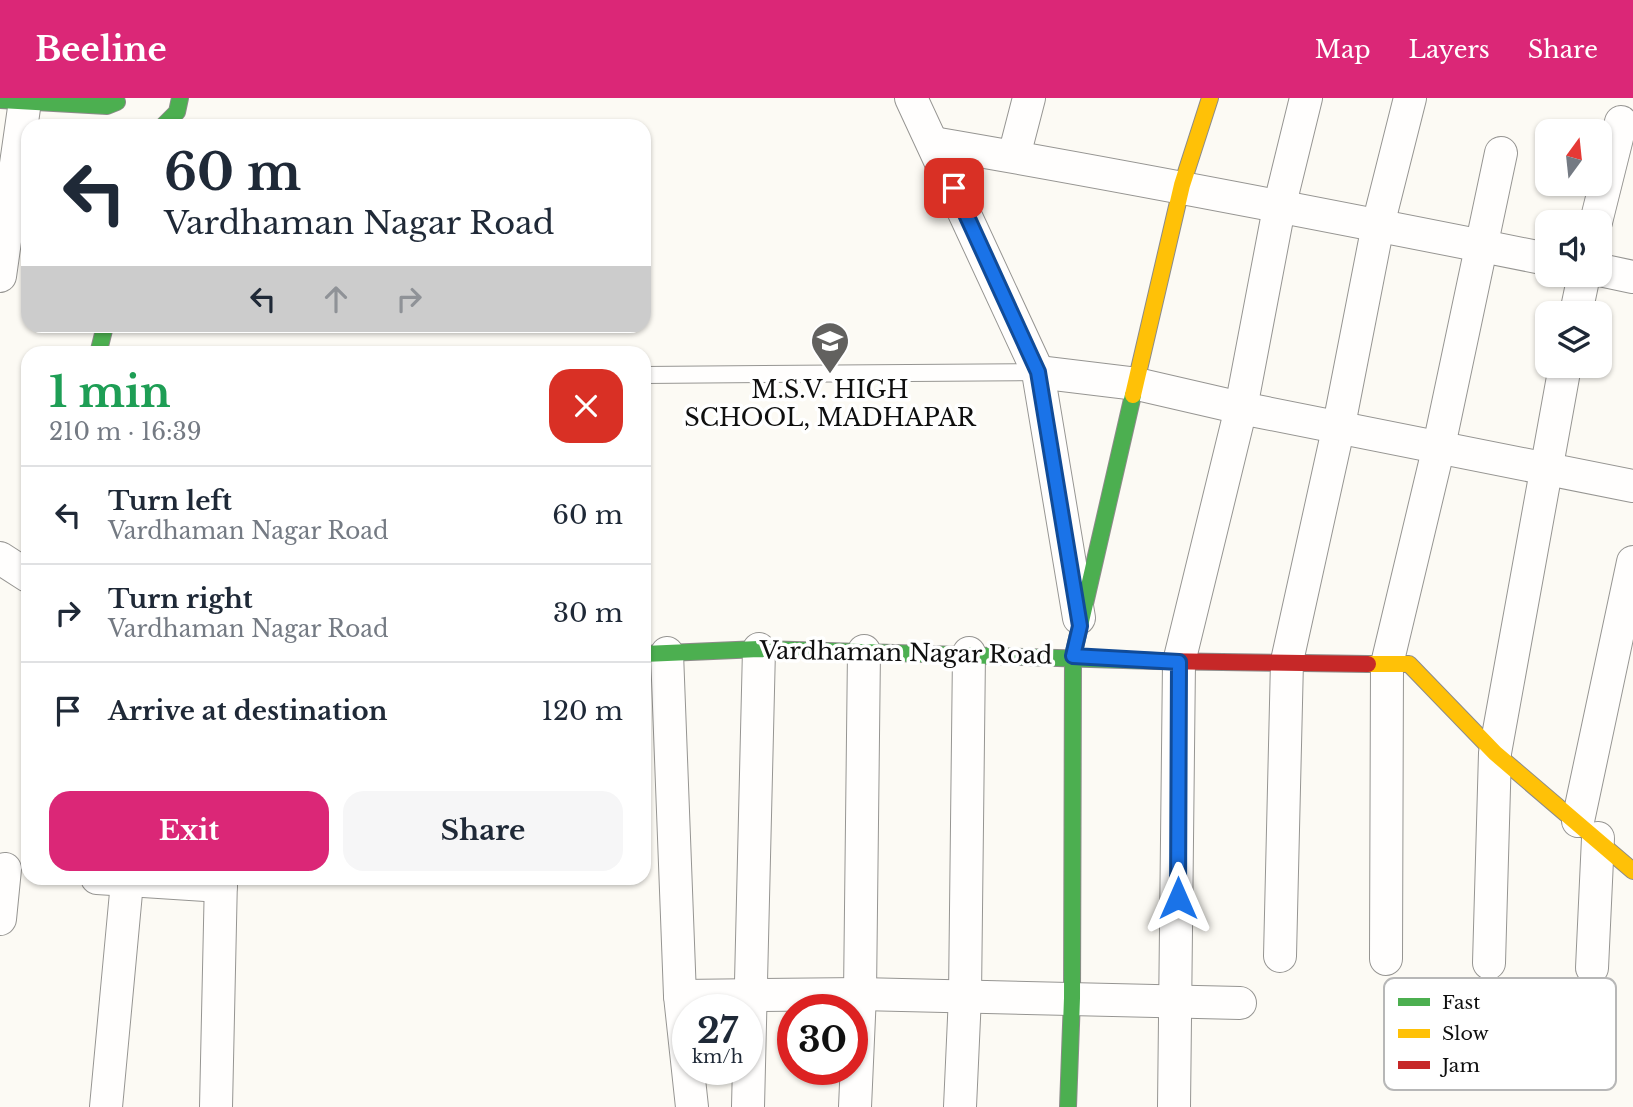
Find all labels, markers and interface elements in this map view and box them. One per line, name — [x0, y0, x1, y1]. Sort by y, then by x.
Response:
text: Beeline — [35, 29, 167, 70]
text: Map — [1315, 35, 1371, 64]
text: Layers — [1409, 35, 1490, 64]
text: Share — [1528, 35, 1598, 64]
north arrow — [1535, 119, 1612, 196]
map controls — [1535, 119, 1612, 378]
text: 60 m — [164, 142, 301, 203]
icon: left — [49, 147, 140, 238]
pin — [924, 158, 984, 218]
icon: arrive — [935, 169, 973, 207]
text: Vardhaman Nagar Road — [164, 203, 554, 243]
button: sound — [1535, 210, 1612, 287]
icon: left — [244, 280, 282, 318]
icon: ahead — [317, 280, 355, 318]
icon: right — [390, 280, 428, 318]
button: layers — [1535, 301, 1612, 378]
school or university icon: M.S.V. HIGH SCHOOL, MADHAPAR — [809, 320, 851, 375]
text: 1 min — [49, 366, 171, 418]
button: close — [549, 369, 623, 443]
place label: M.S.V. HIGH SCHOOL, MADHAPAR — [684, 375, 977, 432]
text: 210 m · 16:39 — [49, 418, 201, 446]
text: Turn left — [108, 485, 232, 517]
icon: left — [49, 496, 87, 534]
text: 60 m — [552, 499, 623, 531]
text: Vardhaman Nagar Road — [108, 517, 389, 545]
text: Turn right — [108, 583, 253, 615]
icon: right — [49, 594, 87, 632]
text: 30 m — [553, 597, 623, 629]
text: Vardhaman Nagar Road — [108, 615, 389, 643]
street label: Vardhaman Nagar Road — [758, 635, 1053, 670]
icon: arrive — [49, 692, 87, 730]
text: Arrive at destination — [108, 695, 388, 727]
text: 120 m — [541, 695, 623, 727]
button: Exit — [49, 791, 329, 871]
button: Share — [343, 791, 623, 871]
position arrow — [1141, 861, 1215, 935]
legend — [1384, 978, 1616, 1090]
text: Fast — [1442, 991, 1481, 1014]
speed limit sign: 30 — [777, 994, 868, 1085]
text: 27 — [697, 1009, 738, 1052]
text: Slow — [1442, 1022, 1489, 1045]
text: km/h — [692, 1046, 743, 1068]
text: Jam — [1439, 1054, 1480, 1077]

